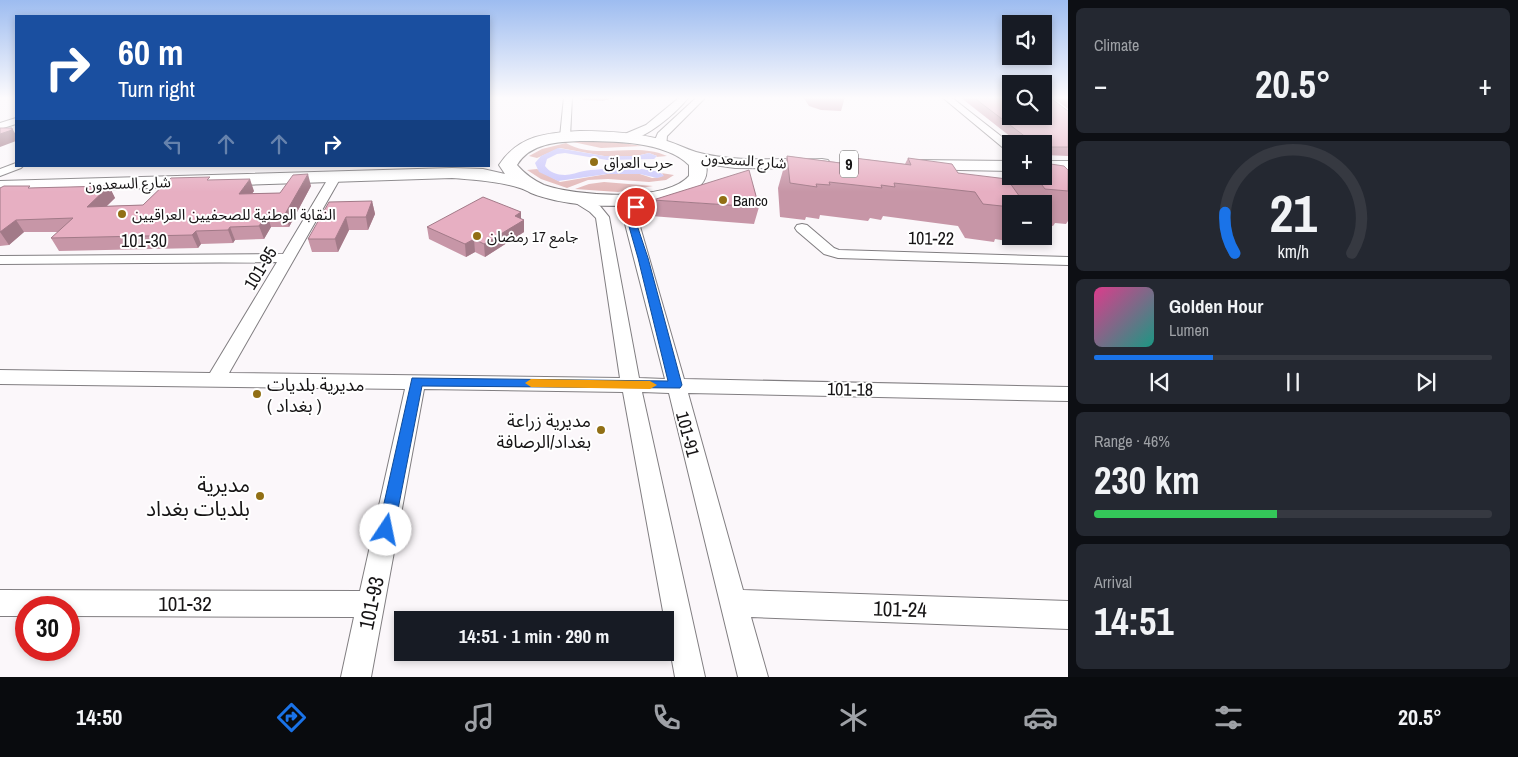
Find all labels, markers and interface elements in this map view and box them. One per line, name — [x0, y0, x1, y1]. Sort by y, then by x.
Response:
map controls — [1002, 15, 1052, 245]
button: sound — [1002, 15, 1052, 65]
text: 60 m — [118, 29, 183, 76]
text: Climate — [1094, 34, 1139, 56]
icon: right — [35, 35, 100, 100]
text: 20.5° — [1255, 59, 1331, 110]
text: − — [1094, 66, 1107, 104]
text: + — [1479, 66, 1492, 104]
text: Turn right — [118, 74, 195, 104]
button: search — [1002, 75, 1052, 125]
icon: left — [159, 130, 187, 158]
icon: ahead — [212, 130, 240, 158]
icon: ahead — [265, 130, 293, 158]
icon: right — [318, 130, 346, 158]
button: + — [1002, 135, 1052, 185]
street label: شارع السعدون — [700, 147, 788, 175]
road number: 9 — [840, 150, 858, 178]
place label: حرب العراق — [604, 152, 673, 173]
marker: حرب العراق — [588, 156, 600, 168]
street label: شارع السعدون — [85, 171, 171, 197]
text: 21 — [1269, 178, 1317, 248]
pin — [615, 186, 657, 228]
place label: Banco — [733, 190, 768, 211]
icon: arrive — [622, 193, 650, 221]
marker: Banco — [717, 194, 729, 206]
button: − — [1002, 195, 1052, 245]
place label: النقابة الوطنية للصحفيين العراقيين — [132, 204, 336, 225]
marker: النقابة الوطنية للصحفيين العراقيين — [116, 208, 128, 220]
street label: 101-22 — [908, 225, 954, 251]
place label: جامع 17 رمضان — [487, 226, 578, 249]
street label: 101-30 — [121, 228, 167, 253]
marker: جامع 17 رمضان — [471, 230, 483, 242]
text: km/h — [1277, 240, 1309, 264]
street label: 101-95 — [237, 242, 283, 294]
text: Golden Hour — [1169, 293, 1263, 319]
text: Lumen — [1169, 319, 1209, 341]
icon: previous — [1146, 368, 1174, 396]
icon: pause — [1279, 368, 1307, 396]
icon: next — [1412, 368, 1440, 396]
place label: مديرية بلديات ( بغداد ) — [267, 372, 365, 418]
street label: 101-18 — [827, 376, 873, 402]
marker: مديرية بلديات ( بغداد ) — [251, 388, 263, 400]
place label: مديرية زراعة بغداد/الرصافة — [496, 408, 591, 454]
street label: 101-91 — [670, 409, 706, 460]
marker: مديرية زراعة بغداد/الرصافة — [595, 424, 607, 436]
text: Range · 46% — [1094, 430, 1170, 452]
text: 230 km — [1094, 455, 1200, 506]
place label: مديرية بلديات بغداد — [146, 470, 250, 523]
marker: مديرية بلديات بغداد — [254, 490, 266, 502]
position arrow — [359, 503, 411, 555]
text: Arrival — [1094, 571, 1132, 593]
street label: 101-93 — [351, 574, 391, 632]
street label: 101-32 — [158, 589, 212, 618]
street label: 101-24 — [873, 594, 928, 624]
speed limit sign: 30 — [15, 596, 80, 661]
text: 14:51 — [1094, 596, 1174, 647]
text: 14:51 · 1 min · 290 m — [459, 623, 609, 649]
icon: directions — [274, 700, 309, 735]
icon: music — [462, 700, 497, 735]
icon: phone — [649, 700, 684, 735]
icon: climate — [836, 700, 871, 735]
icon: car — [1023, 700, 1058, 735]
icon: filters — [1211, 700, 1246, 735]
text: 14:50 — [76, 702, 122, 732]
text: 20.5° — [1398, 702, 1442, 732]

